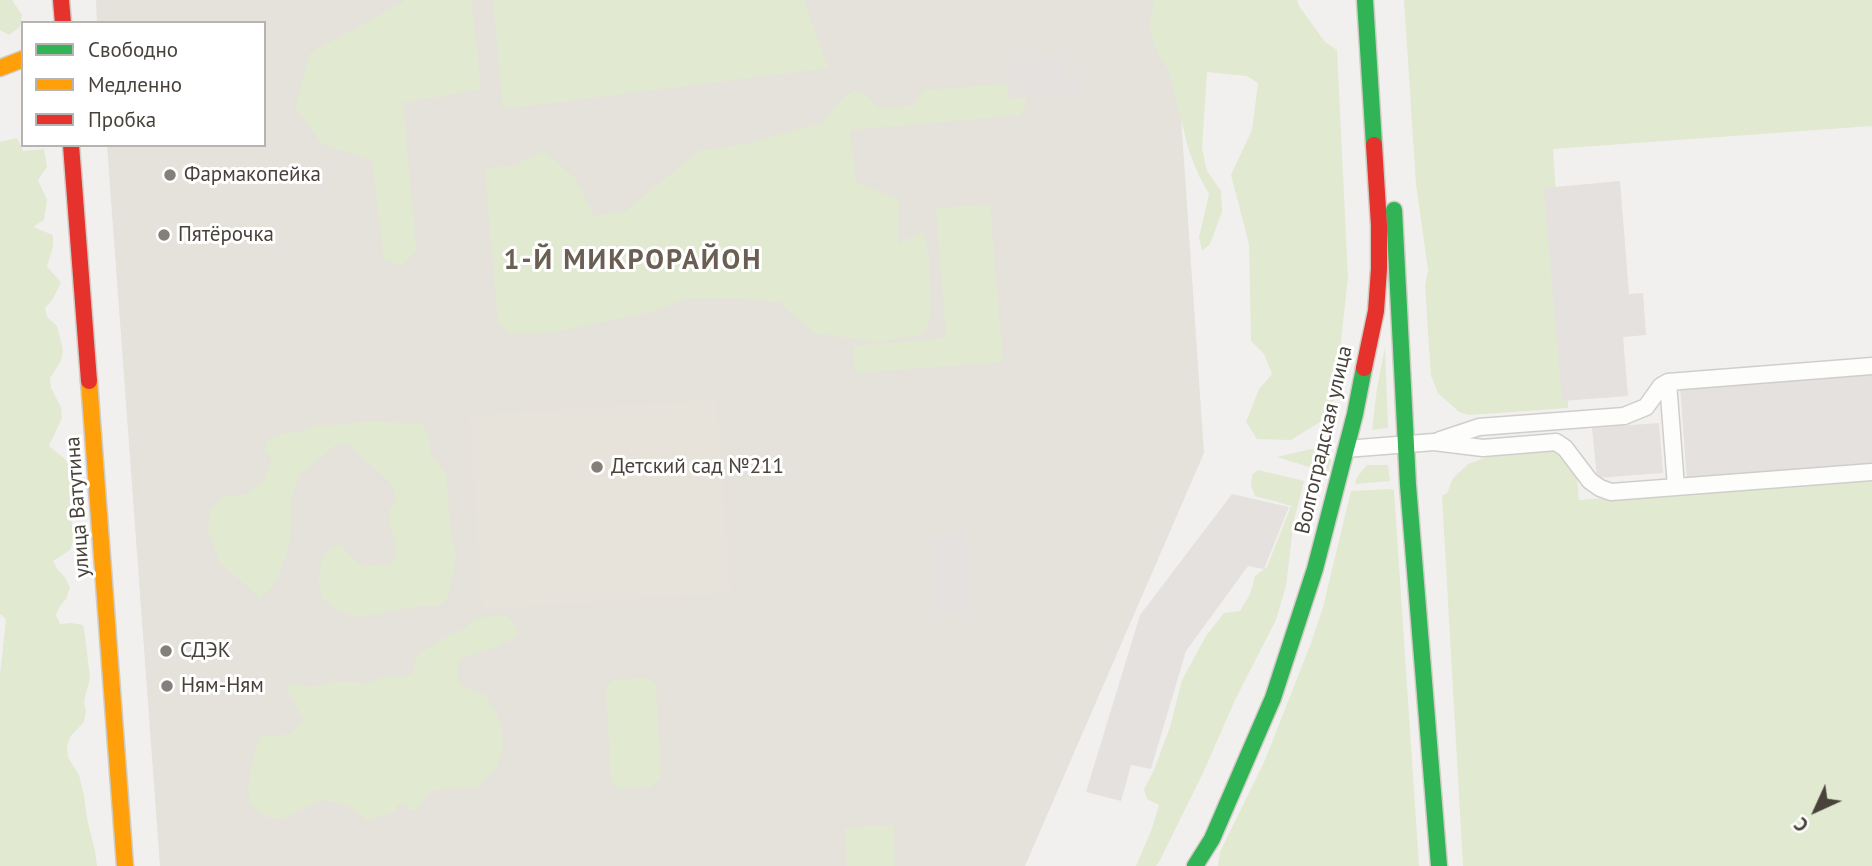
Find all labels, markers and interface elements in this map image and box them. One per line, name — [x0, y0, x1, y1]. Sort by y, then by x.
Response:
legend — [21, 21, 266, 147]
text: Свободно — [88, 36, 178, 63]
text: Медленно — [88, 71, 182, 98]
text: Пробка — [88, 106, 156, 133]
place label: Фармакопейка — [184, 162, 321, 188]
marker: Фармакопейка — [162, 167, 178, 183]
place label: Пятёрочка — [178, 222, 274, 248]
marker: Пятёрочка — [156, 227, 172, 243]
district label: 1-Й МИКРОРАЙОН — [505, 244, 761, 278]
street label: Волгоградская улица — [1290, 343, 1358, 537]
street label: улица Ватутина — [60, 436, 96, 578]
place label: Детский сад №211 — [611, 454, 784, 480]
marker: Детский сад №211 — [589, 459, 605, 475]
place label: СДЭК — [180, 638, 231, 664]
marker: СДЭК — [158, 643, 174, 659]
place label: Ням-Ням — [181, 673, 264, 699]
marker: Ням-Ням — [159, 678, 175, 694]
north arrow — [1781, 775, 1851, 845]
text: С — [1789, 813, 1813, 837]

